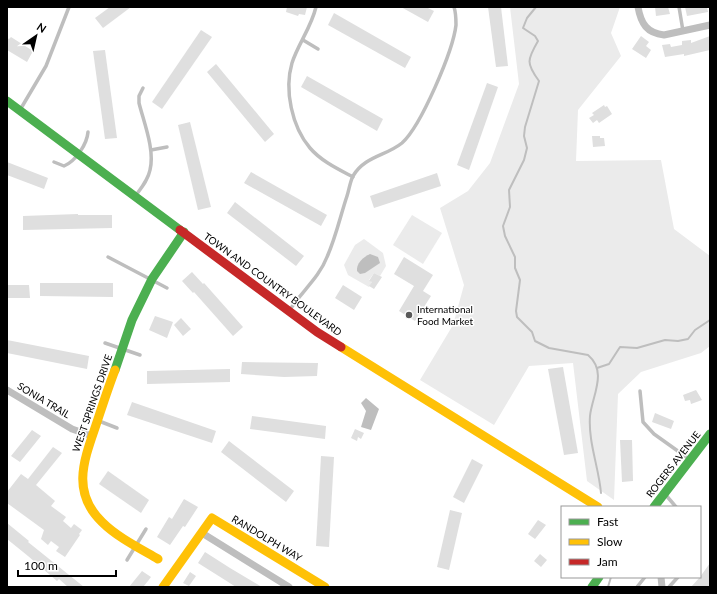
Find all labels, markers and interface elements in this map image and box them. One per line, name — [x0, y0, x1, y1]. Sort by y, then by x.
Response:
north arrow — [16, 16, 56, 56]
text: N — [35, 20, 49, 35]
street label: TOWN AND COUNTRY BOULEVARD — [202, 230, 345, 338]
place label: International Food Market — [417, 303, 474, 327]
marker: International Food Market — [404, 310, 414, 320]
street label: WEST SPRINGS DRIVE — [70, 352, 114, 453]
street label: SONIA TRAIL — [15, 380, 73, 420]
street label: ROGERS AVENUE — [643, 428, 703, 500]
legend — [561, 506, 701, 578]
street label: RANDOLPH WAY — [230, 512, 305, 564]
text: Fast — [597, 514, 619, 529]
text: Slow — [597, 534, 623, 549]
scale bar — [18, 552, 116, 578]
text: Jam — [597, 554, 618, 569]
text: 100 m — [24, 558, 58, 573]

